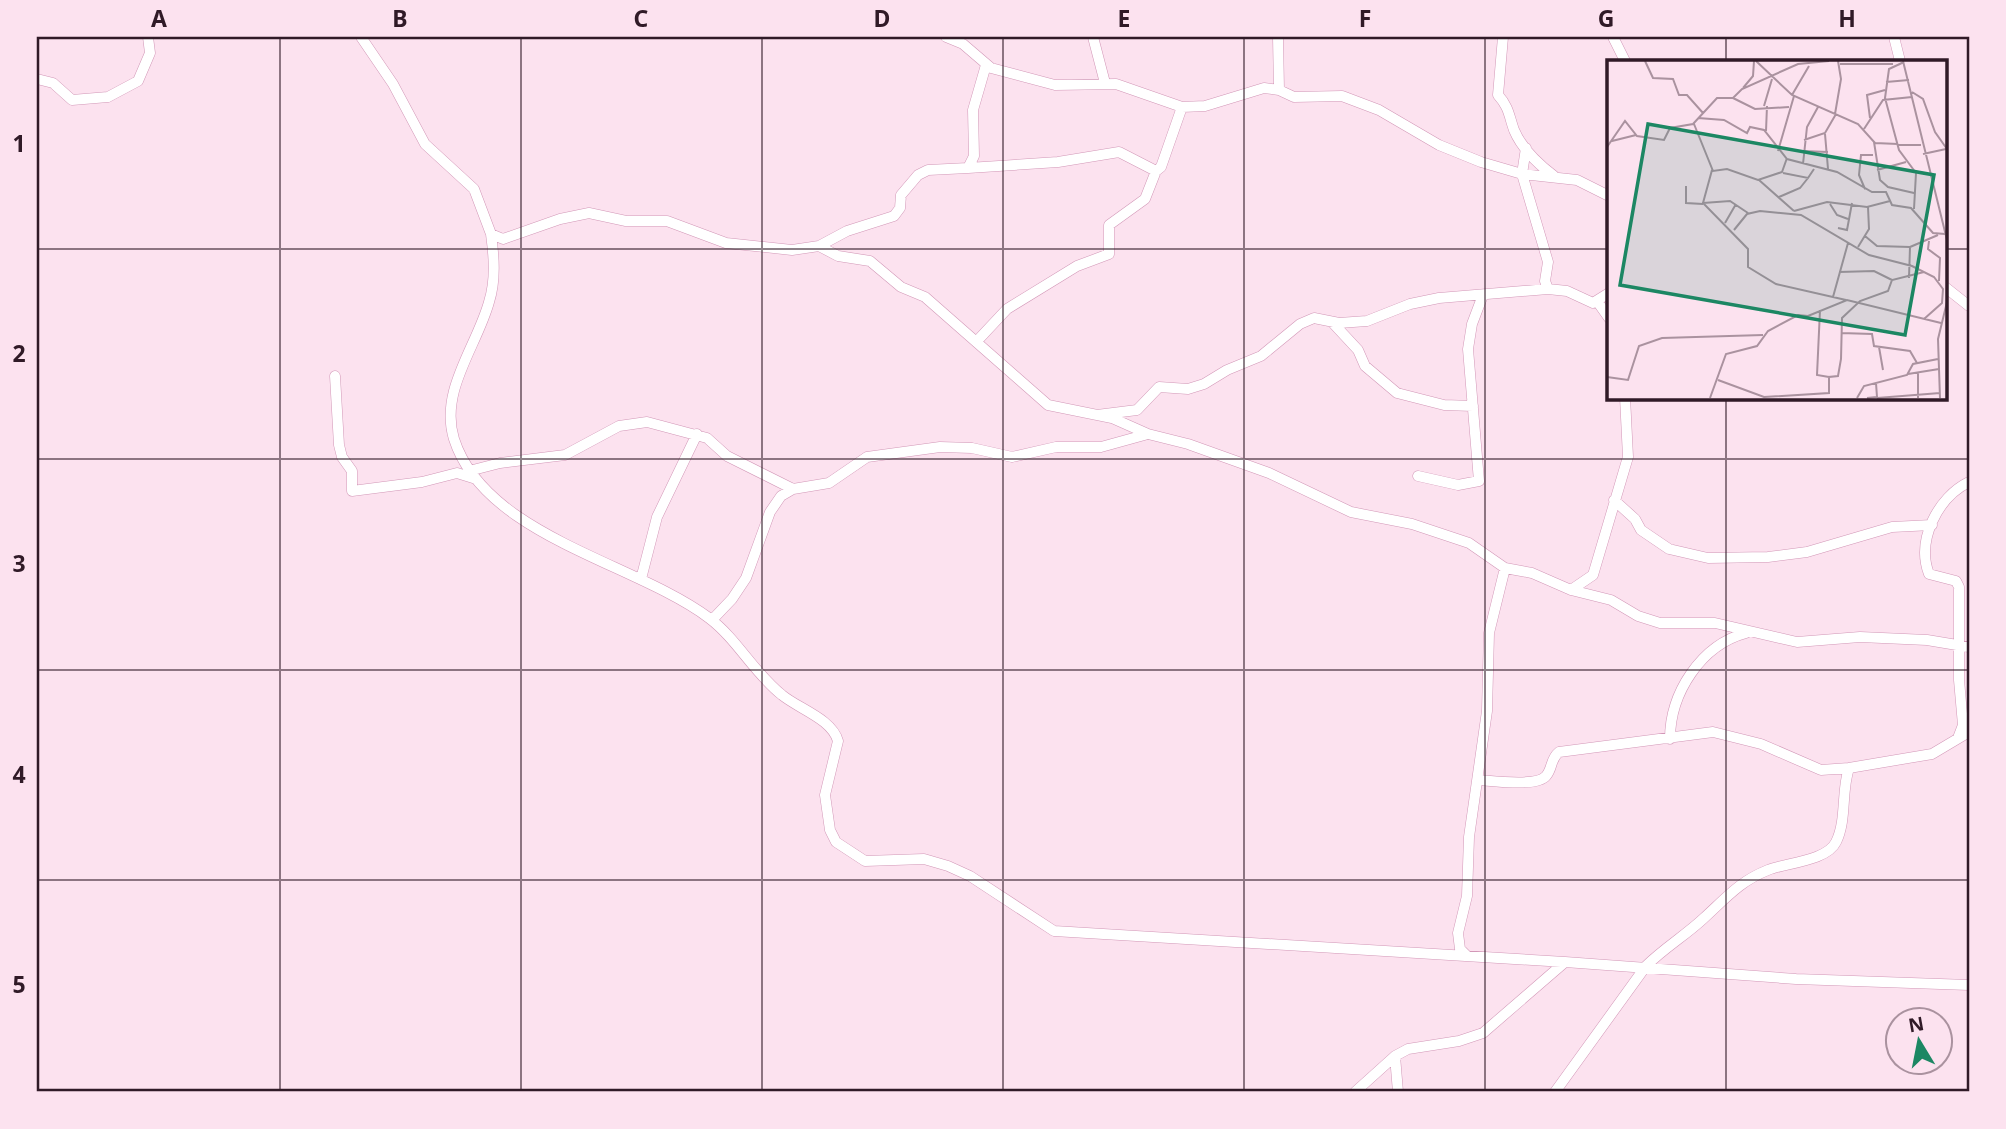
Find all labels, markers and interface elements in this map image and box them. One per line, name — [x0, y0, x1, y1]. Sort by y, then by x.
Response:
text: A — [151, 2, 167, 34]
text: B — [392, 2, 408, 34]
text: C — [634, 2, 649, 34]
text: D — [874, 2, 890, 34]
text: E — [1118, 2, 1130, 34]
text: F — [1359, 2, 1371, 34]
text: G — [1598, 2, 1614, 34]
text: H — [1838, 2, 1856, 34]
inset map — [1607, 60, 1946, 399]
text: 1 — [12, 127, 26, 159]
text: 2 — [12, 337, 26, 369]
text: 3 — [12, 547, 26, 579]
text: 4 — [12, 758, 26, 790]
text: 5 — [12, 968, 26, 1000]
north arrow — [1884, 1006, 1954, 1076]
text: N — [1906, 1010, 1926, 1038]

